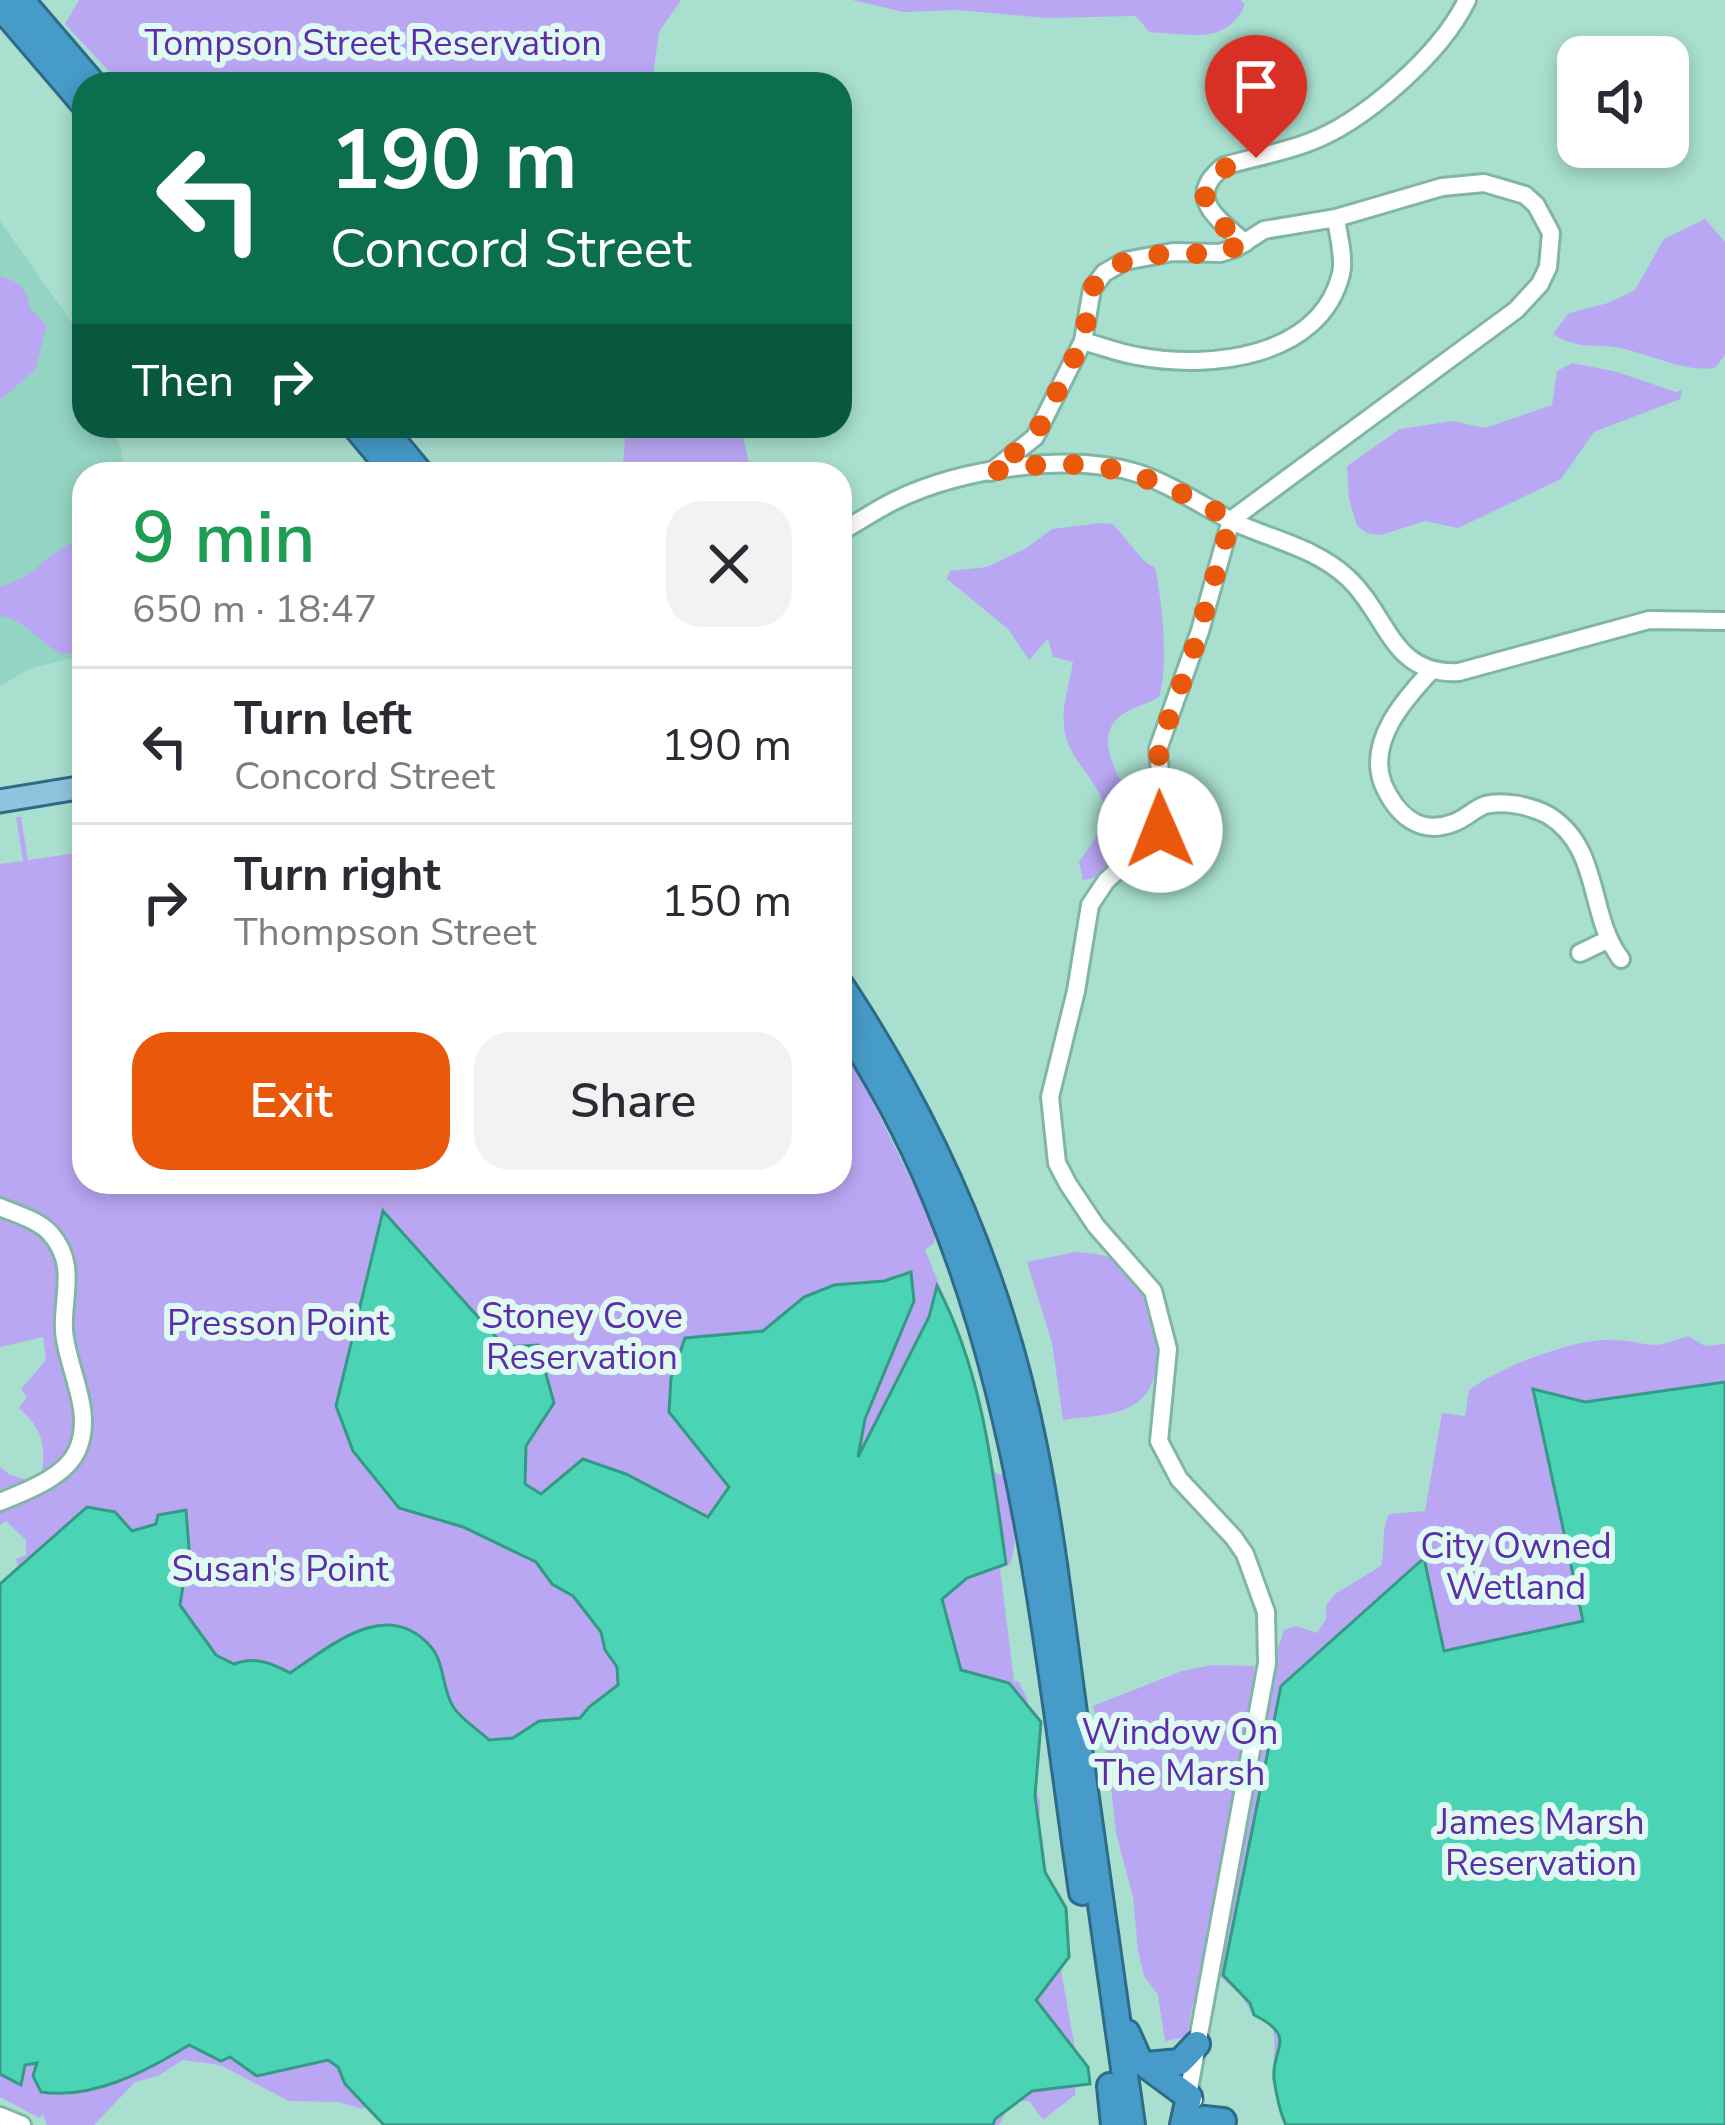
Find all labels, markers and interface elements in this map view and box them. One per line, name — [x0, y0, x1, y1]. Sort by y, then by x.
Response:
park label: Tompson Street Reservation — [144, 19, 602, 68]
pin — [1205, 35, 1307, 158]
map controls — [1557, 36, 1689, 168]
button: sound — [1557, 36, 1689, 168]
icon: arrive — [1223, 53, 1289, 119]
text: 190 m — [330, 103, 578, 218]
icon: left — [132, 120, 288, 276]
text: Concord Street — [330, 212, 691, 286]
icon: right — [258, 348, 324, 414]
text: Then — [132, 351, 234, 412]
text: 9 min — [132, 489, 315, 587]
button: close — [666, 501, 792, 627]
text: 650 m · 18:47 — [132, 583, 377, 636]
text: Turn left — [234, 689, 412, 750]
icon: left — [132, 713, 198, 779]
text: 190 m — [661, 715, 792, 776]
text: Concord Street — [234, 750, 495, 803]
position arrow — [1097, 767, 1223, 893]
text: Turn right — [234, 845, 441, 906]
icon: right — [132, 869, 198, 935]
text: 150 m — [661, 871, 792, 932]
text: Thompson Street — [234, 906, 536, 959]
button: Exit — [132, 1032, 450, 1170]
button: Share — [474, 1032, 792, 1170]
park label: Stoney Cove Reservation — [481, 1292, 683, 1382]
park label: Presson Point — [167, 1299, 389, 1348]
park label: City Owned Wetland — [1420, 1522, 1612, 1612]
park label: Susan's Point — [171, 1545, 389, 1594]
park label: Window On The Marsh — [1082, 1708, 1278, 1798]
park label: James Marsh Reservation — [1436, 1798, 1645, 1888]

